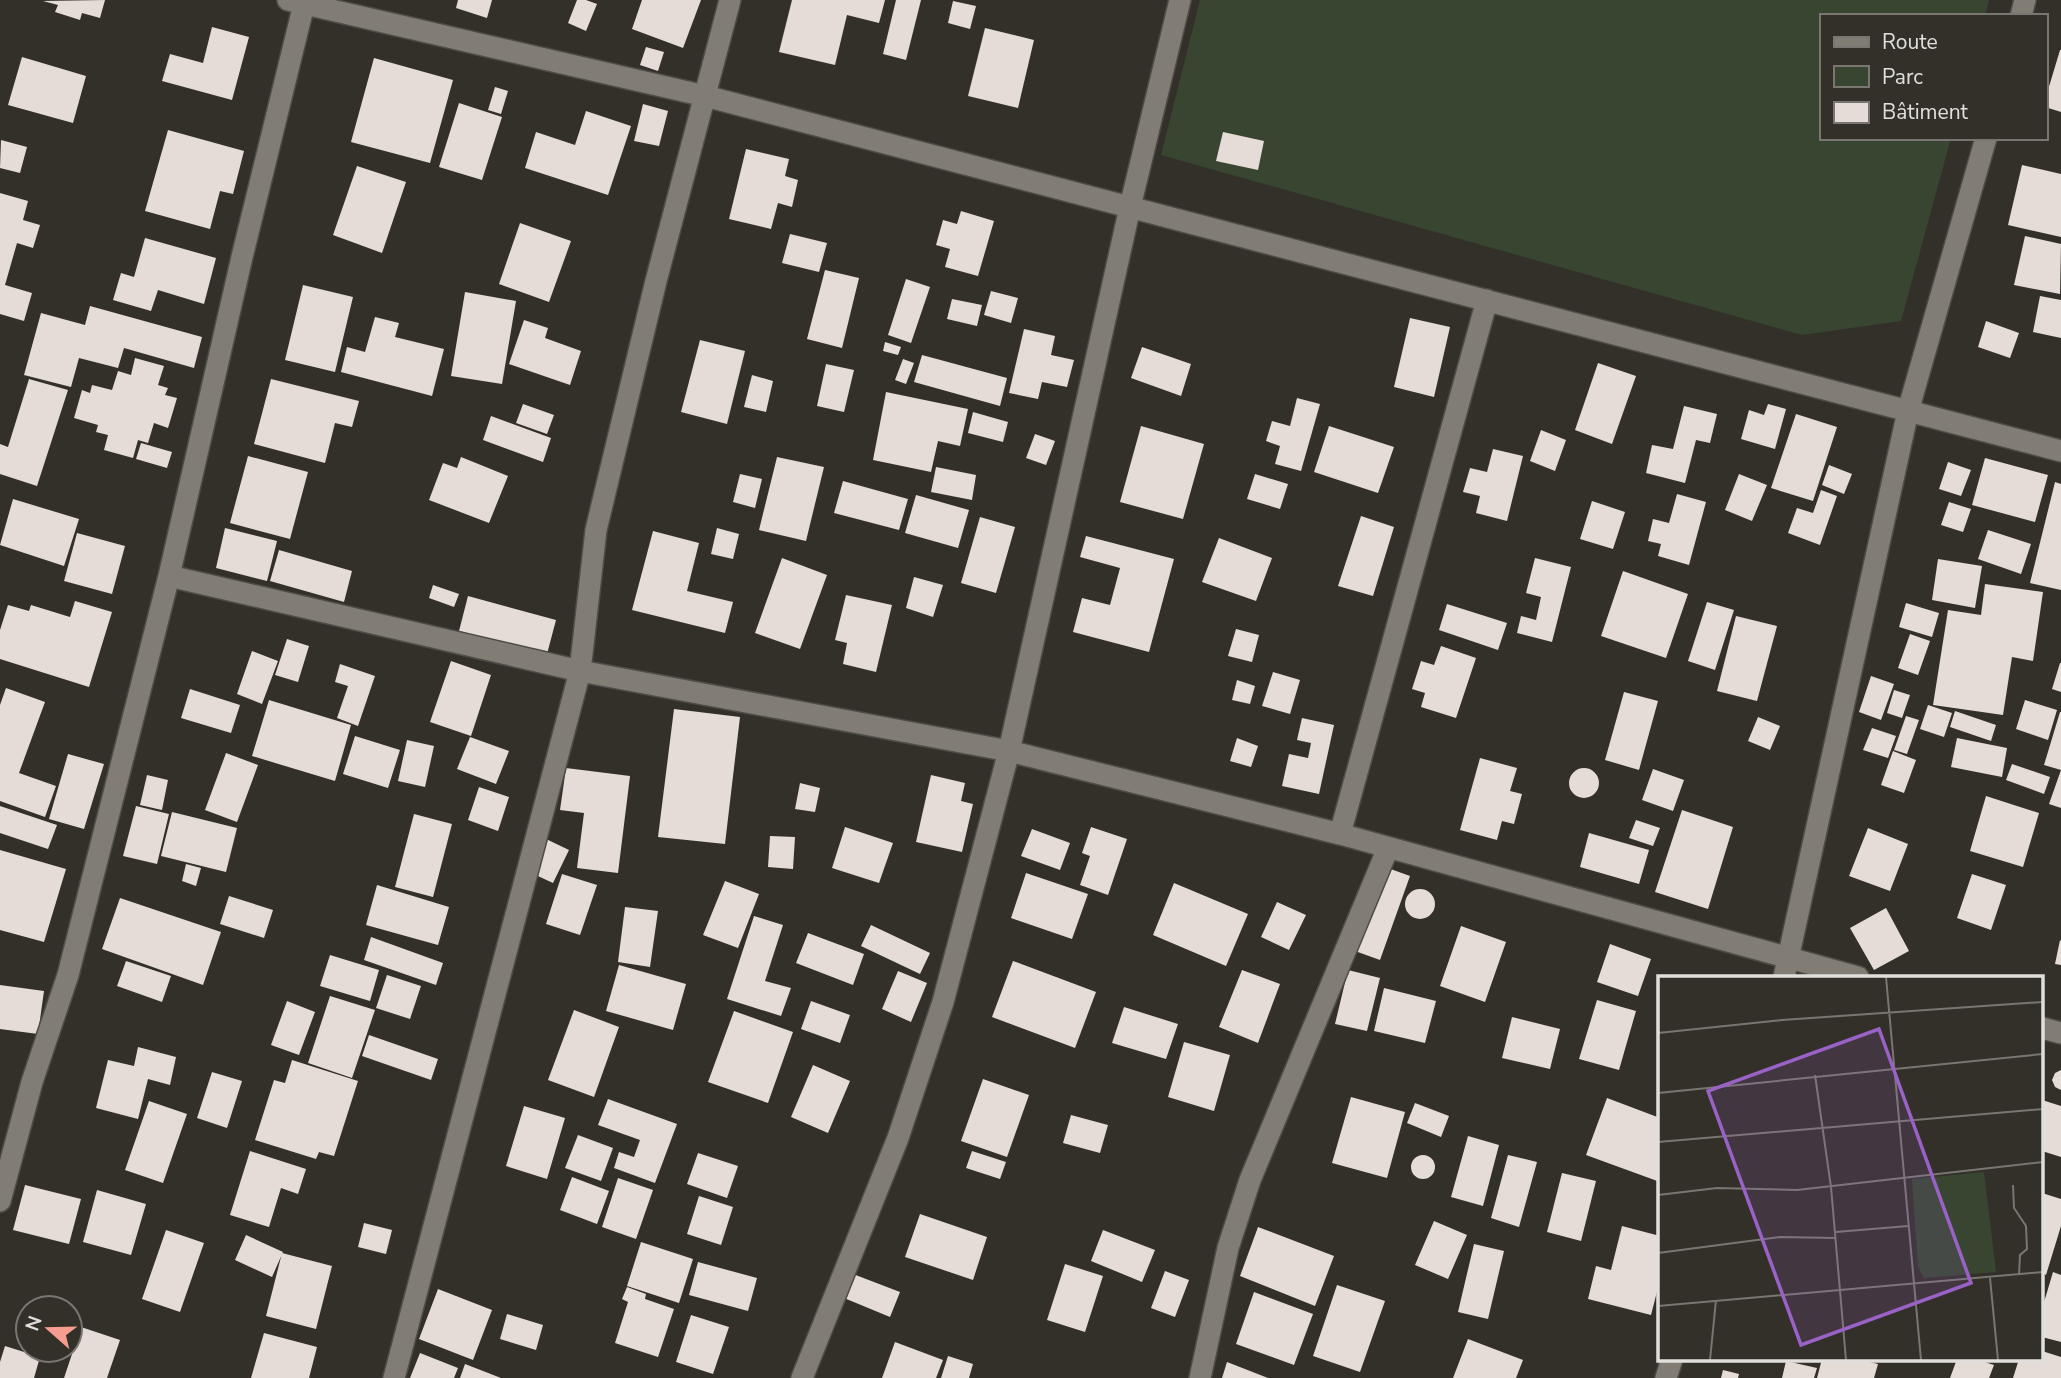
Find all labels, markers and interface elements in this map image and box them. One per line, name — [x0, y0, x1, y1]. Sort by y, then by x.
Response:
legend — [1820, 14, 2047, 140]
text: Route — [1882, 28, 1938, 56]
text: Parc — [1882, 63, 1923, 91]
text: Bâtiment — [1882, 98, 1969, 126]
inset map — [1658, 976, 2044, 1360]
north arrow — [14, 1294, 84, 1364]
text: N — [19, 1312, 49, 1335]

